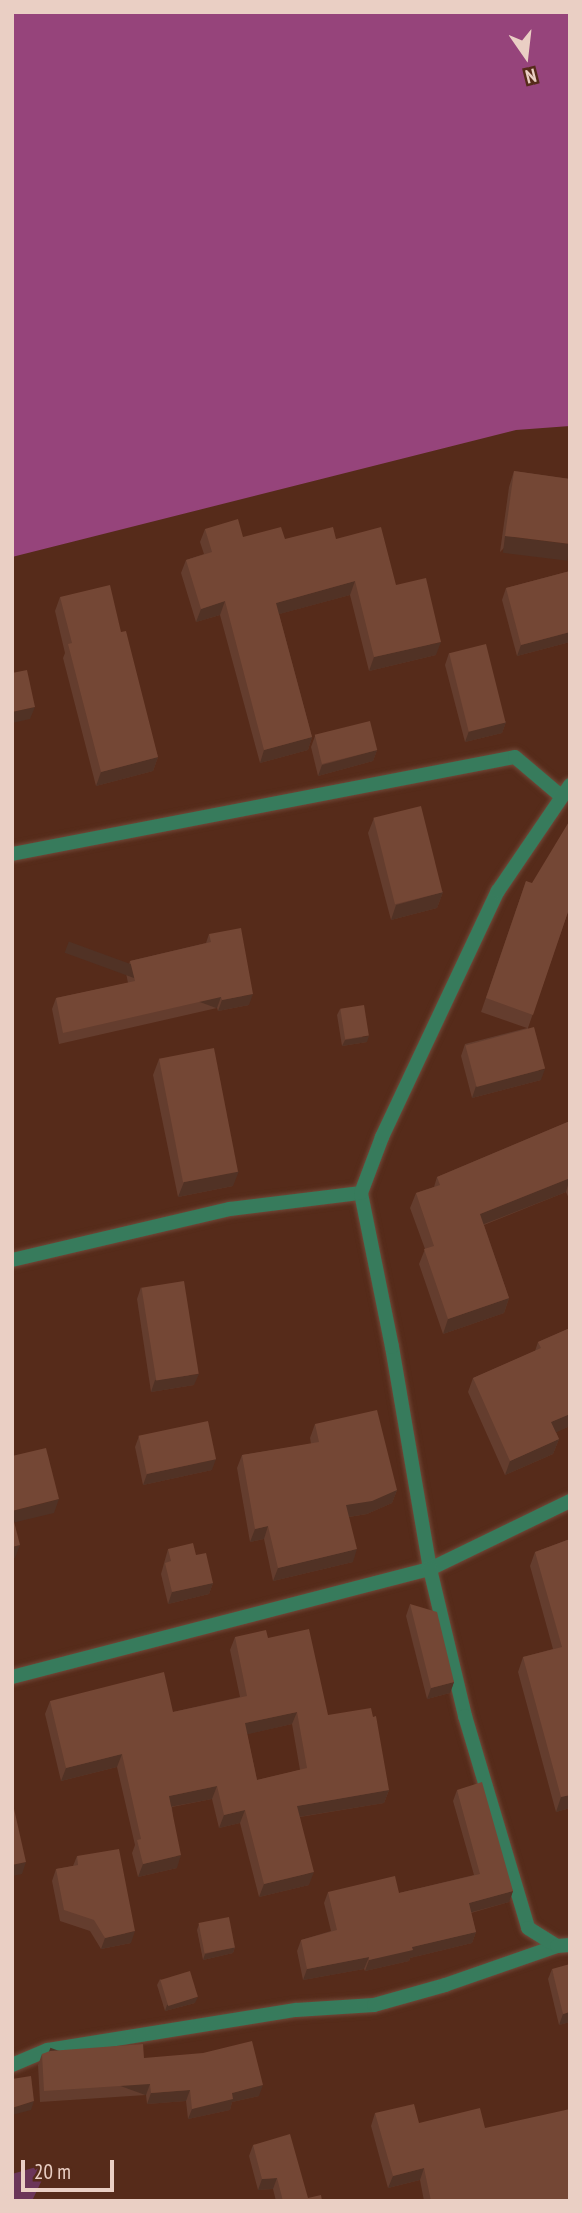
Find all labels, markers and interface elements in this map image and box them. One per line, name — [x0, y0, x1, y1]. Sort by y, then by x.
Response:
north arrow — [491, 21, 561, 91]
text: N — [523, 63, 539, 89]
scale bar — [24, 2146, 117, 2190]
text: 20 m — [34, 2158, 71, 2185]

